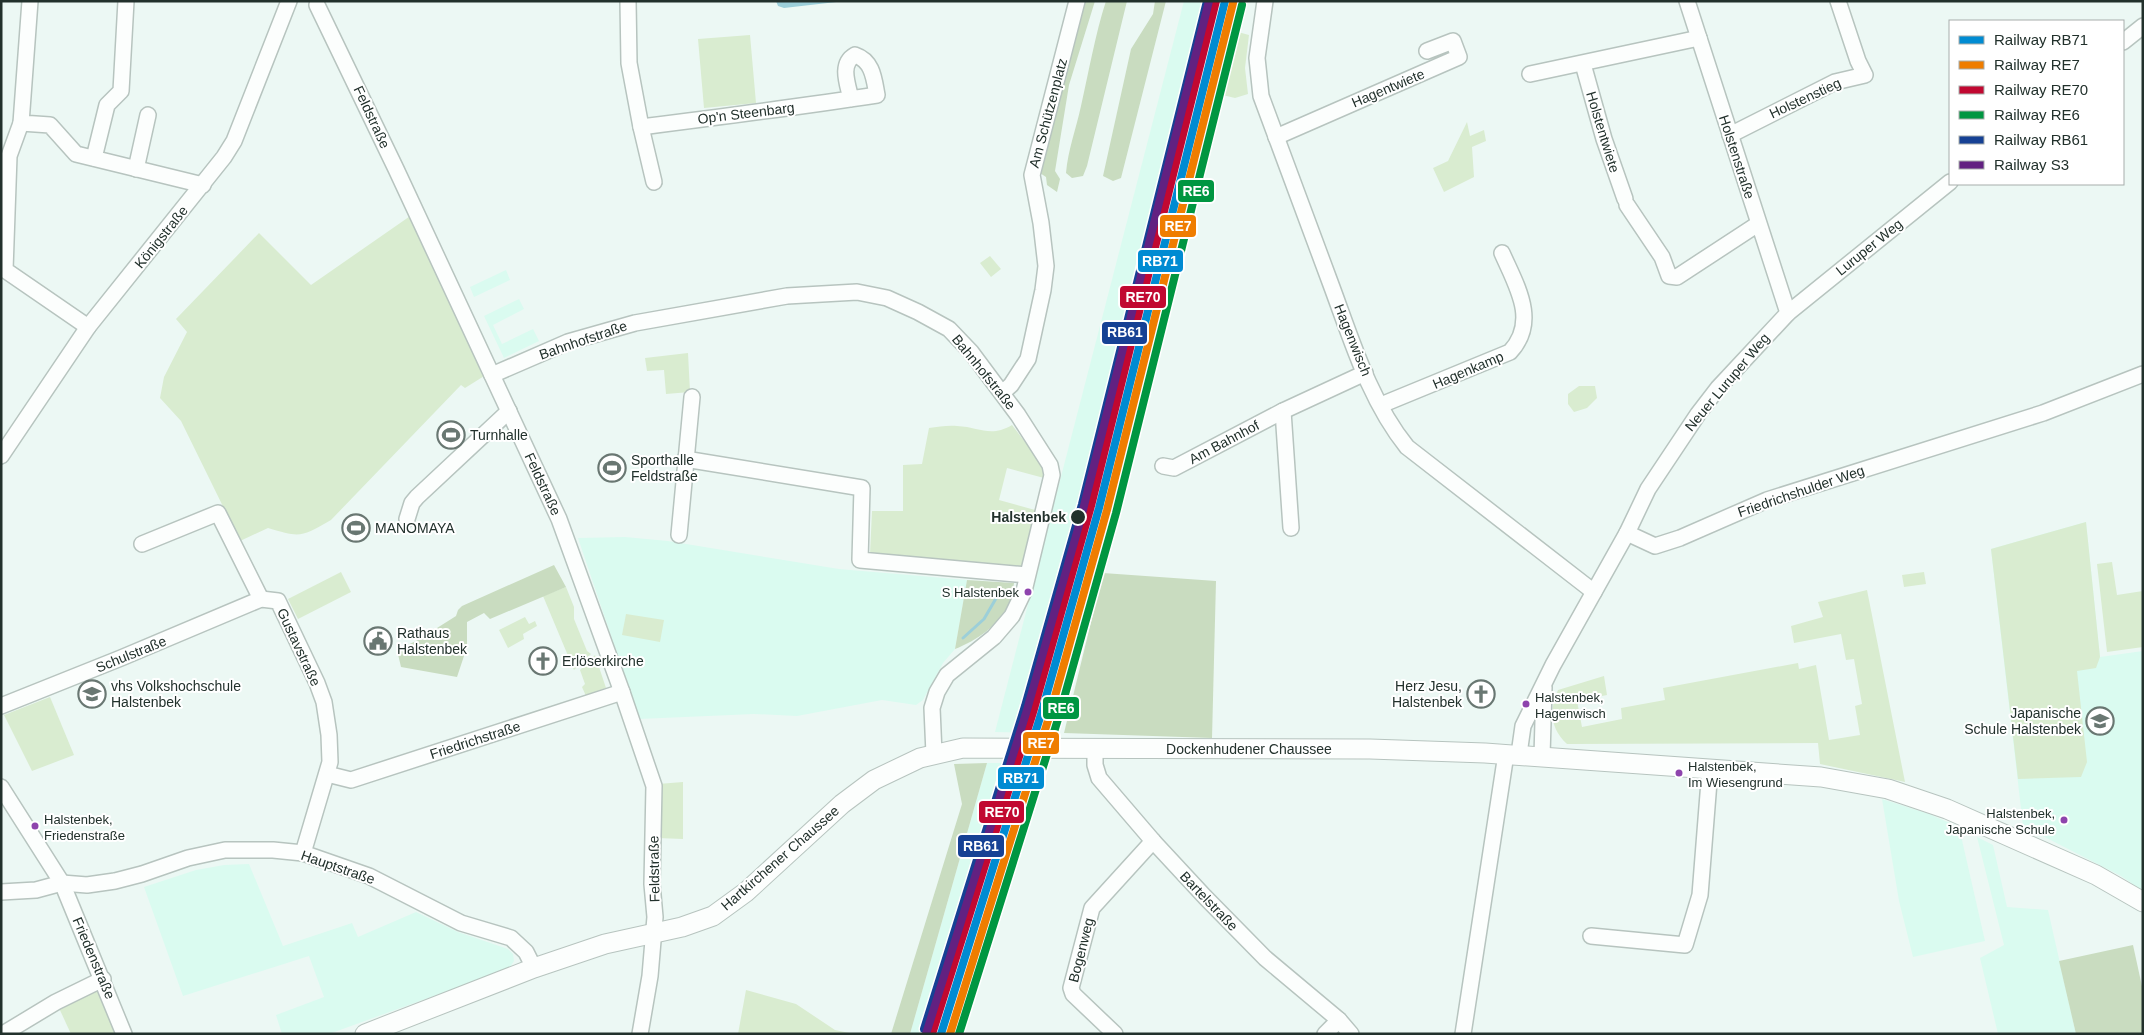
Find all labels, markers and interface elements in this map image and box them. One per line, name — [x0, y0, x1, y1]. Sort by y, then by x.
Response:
legend — [1949, 20, 2124, 185]
text: Railway RB71 — [1994, 31, 2088, 48]
street label: Am Schützenplatz — [1026, 56, 1070, 170]
text: Railway RE7 — [1994, 56, 2080, 73]
street label: Hagentwiete — [1349, 65, 1427, 111]
street label: Holstenstieg — [1767, 74, 1843, 122]
text: Railway RE70 — [1994, 81, 2088, 98]
street label: Feldstraße — [351, 83, 393, 151]
street label: Holstentwiete — [1583, 89, 1623, 175]
street label: Op'n Steenbarg — [697, 99, 795, 127]
text: Railway RE6 — [1994, 106, 2080, 123]
street label: Holstenstraße — [1716, 113, 1758, 201]
text: Railway RB61 — [1994, 131, 2088, 148]
text: Railway S3 — [1994, 156, 2069, 173]
line badge: RE6 — [1177, 179, 1215, 203]
text: RE6 — [1182, 183, 1210, 199]
street label: Königstraße — [131, 202, 191, 271]
line badge: RE7 — [1159, 214, 1197, 238]
street label: Luruper Weg — [1833, 215, 1905, 279]
text: RE7 — [1164, 218, 1192, 234]
line badge: RB71 — [1137, 249, 1184, 273]
text: RB71 — [1142, 253, 1178, 269]
line badge: RE70 — [1119, 285, 1167, 309]
text: RE70 — [1125, 289, 1161, 305]
street label: Hagenwisch — [1331, 302, 1375, 378]
street label: Bahnhofstraße — [537, 317, 629, 363]
line badge: RB61 — [1101, 321, 1148, 345]
text: RB61 — [1107, 324, 1143, 340]
street label: Neuer Luruper Weg — [1681, 330, 1773, 434]
street label: Bahnhofstraße — [949, 331, 1019, 413]
street label: Hagenkamp — [1430, 348, 1506, 392]
street label: Am Bahnhof — [1186, 417, 1262, 467]
sports icon: Turnhalle — [436, 420, 466, 450]
place label: Turnhalle — [470, 427, 528, 443]
street label: Feldstraße — [522, 450, 564, 518]
place label: Sporthalle Feldstraße — [631, 452, 698, 484]
sports icon: Sporthalle Feldstraße — [597, 453, 627, 483]
street label: Friedrichshulder Weg — [1736, 462, 1866, 520]
marker: Halstenbek — [1069, 508, 1087, 526]
place label: Halstenbek — [991, 509, 1066, 525]
sports icon: MANOMAYA — [341, 513, 371, 543]
place label: MANOMAYA — [375, 520, 455, 536]
place label: S Halstenbek — [942, 585, 1019, 600]
marker: S Halstenbek — [1023, 587, 1033, 597]
street label: Gustavstraße — [274, 606, 324, 689]
place label: Rathaus Halstenbek — [397, 625, 468, 657]
public building icon: Rathaus Halstenbek — [363, 626, 393, 656]
street label: Schulstraße — [93, 633, 169, 675]
church icon: Erlöserkirche — [528, 646, 558, 676]
place label: Erlöserkirche — [562, 653, 644, 669]
place label: vhs Volkshochschule Halstenbek — [111, 678, 241, 710]
place label: Herz Jesu, Halstenbek — [1392, 678, 1463, 710]
school or university icon: vhs Volkshochschule Halstenbek — [77, 679, 107, 709]
church icon: Herz Jesu, Halstenbek — [1466, 679, 1496, 709]
place label: Halstenbek, Hagenwisch — [1535, 690, 1606, 721]
line badge: RE6 — [1042, 696, 1080, 720]
marker: Halstenbek, Hagenwisch — [1521, 699, 1531, 709]
text: RE6 — [1047, 700, 1075, 716]
place label: Japanische Schule Halstenbek — [1964, 705, 2082, 737]
school or university icon: Japanische Schule Halstenbek — [2085, 706, 2115, 736]
street label: Friedrichstraße — [428, 718, 522, 762]
line badge: RE7 — [1022, 731, 1060, 755]
text: RE7 — [1027, 735, 1055, 751]
street label: Dockenhudener Chaussee — [1166, 741, 1332, 757]
place label: Halstenbek, Im Wiesengrund — [1688, 759, 1783, 790]
line badge: RB71 — [997, 766, 1045, 790]
marker: Halstenbek, Im Wiesengrund — [1674, 768, 1684, 778]
text: RB71 — [1003, 770, 1039, 786]
line badge: RE70 — [978, 800, 1025, 824]
street label: Hartkirchener Chaussee — [718, 802, 842, 914]
text: RE70 — [984, 804, 1020, 820]
place label: Halstenbek, Japanische Schule — [1946, 806, 2055, 837]
place label: Halstenbek, Friedenstraße — [44, 812, 125, 843]
marker: Halstenbek, Japanische Schule — [2059, 815, 2069, 825]
marker: Halstenbek, Friedenstraße — [30, 821, 40, 831]
line badge: RB61 — [957, 834, 1005, 858]
street label: Feldstraße — [645, 835, 663, 903]
text: RB61 — [963, 838, 999, 854]
street label: Hauptstraße — [299, 847, 377, 887]
street label: Bartelstraße — [1177, 868, 1241, 934]
street label: Friedenstraße — [70, 915, 118, 1001]
street label: Bogenweg — [1065, 916, 1097, 984]

